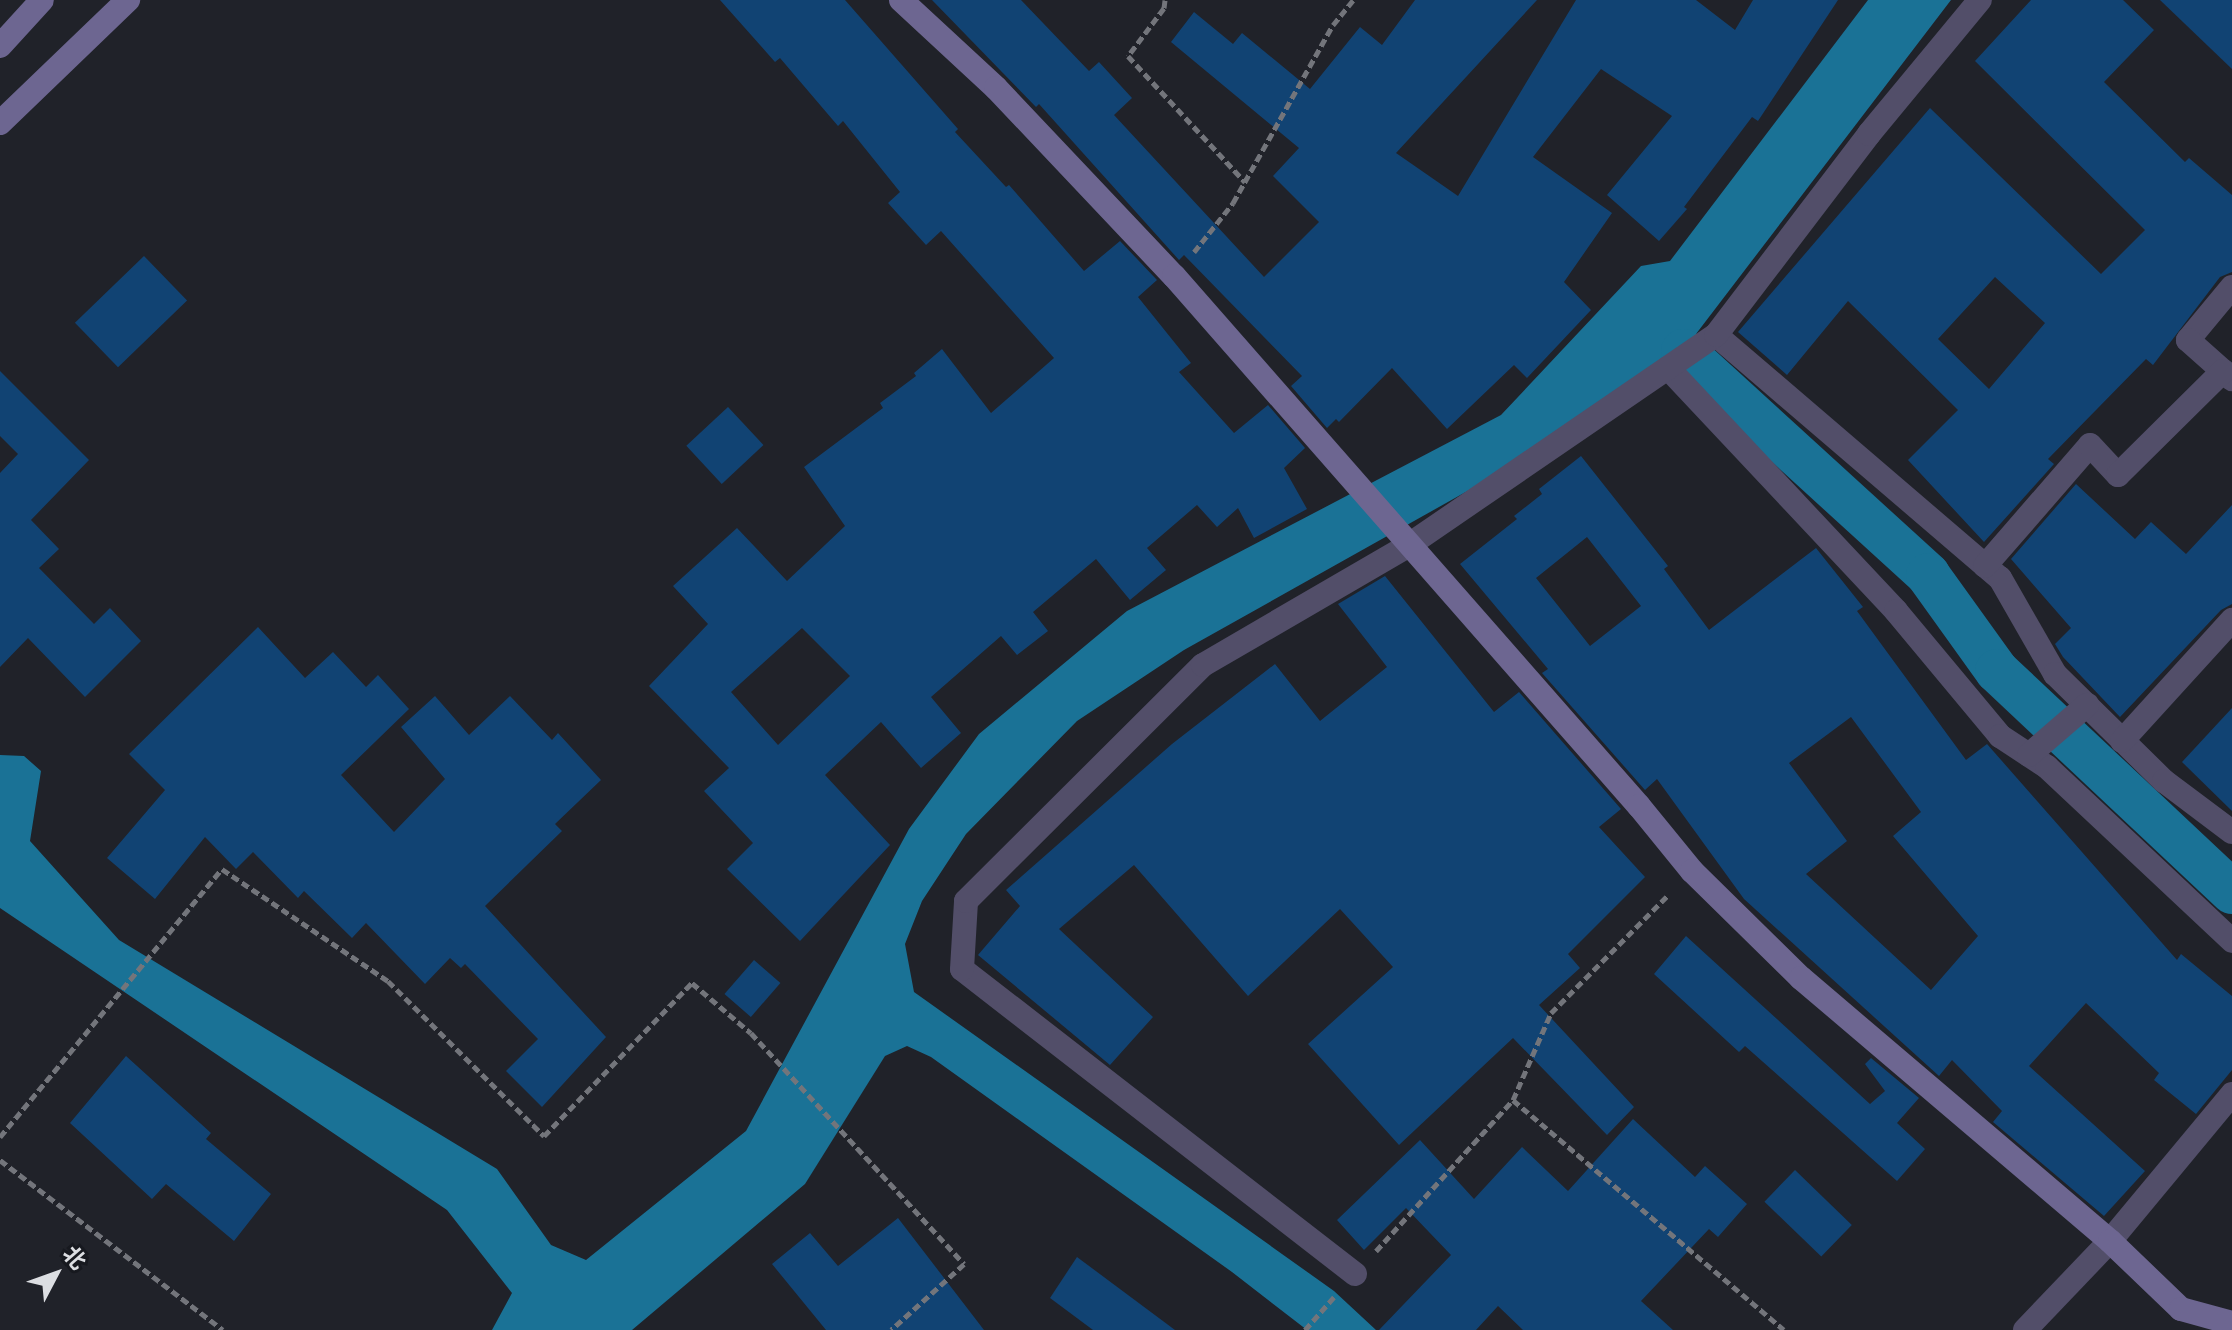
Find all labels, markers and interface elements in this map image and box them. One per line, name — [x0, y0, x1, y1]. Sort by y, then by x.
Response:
north arrow — [16, 1234, 96, 1314]
text: 北 — [57, 1241, 91, 1275]

